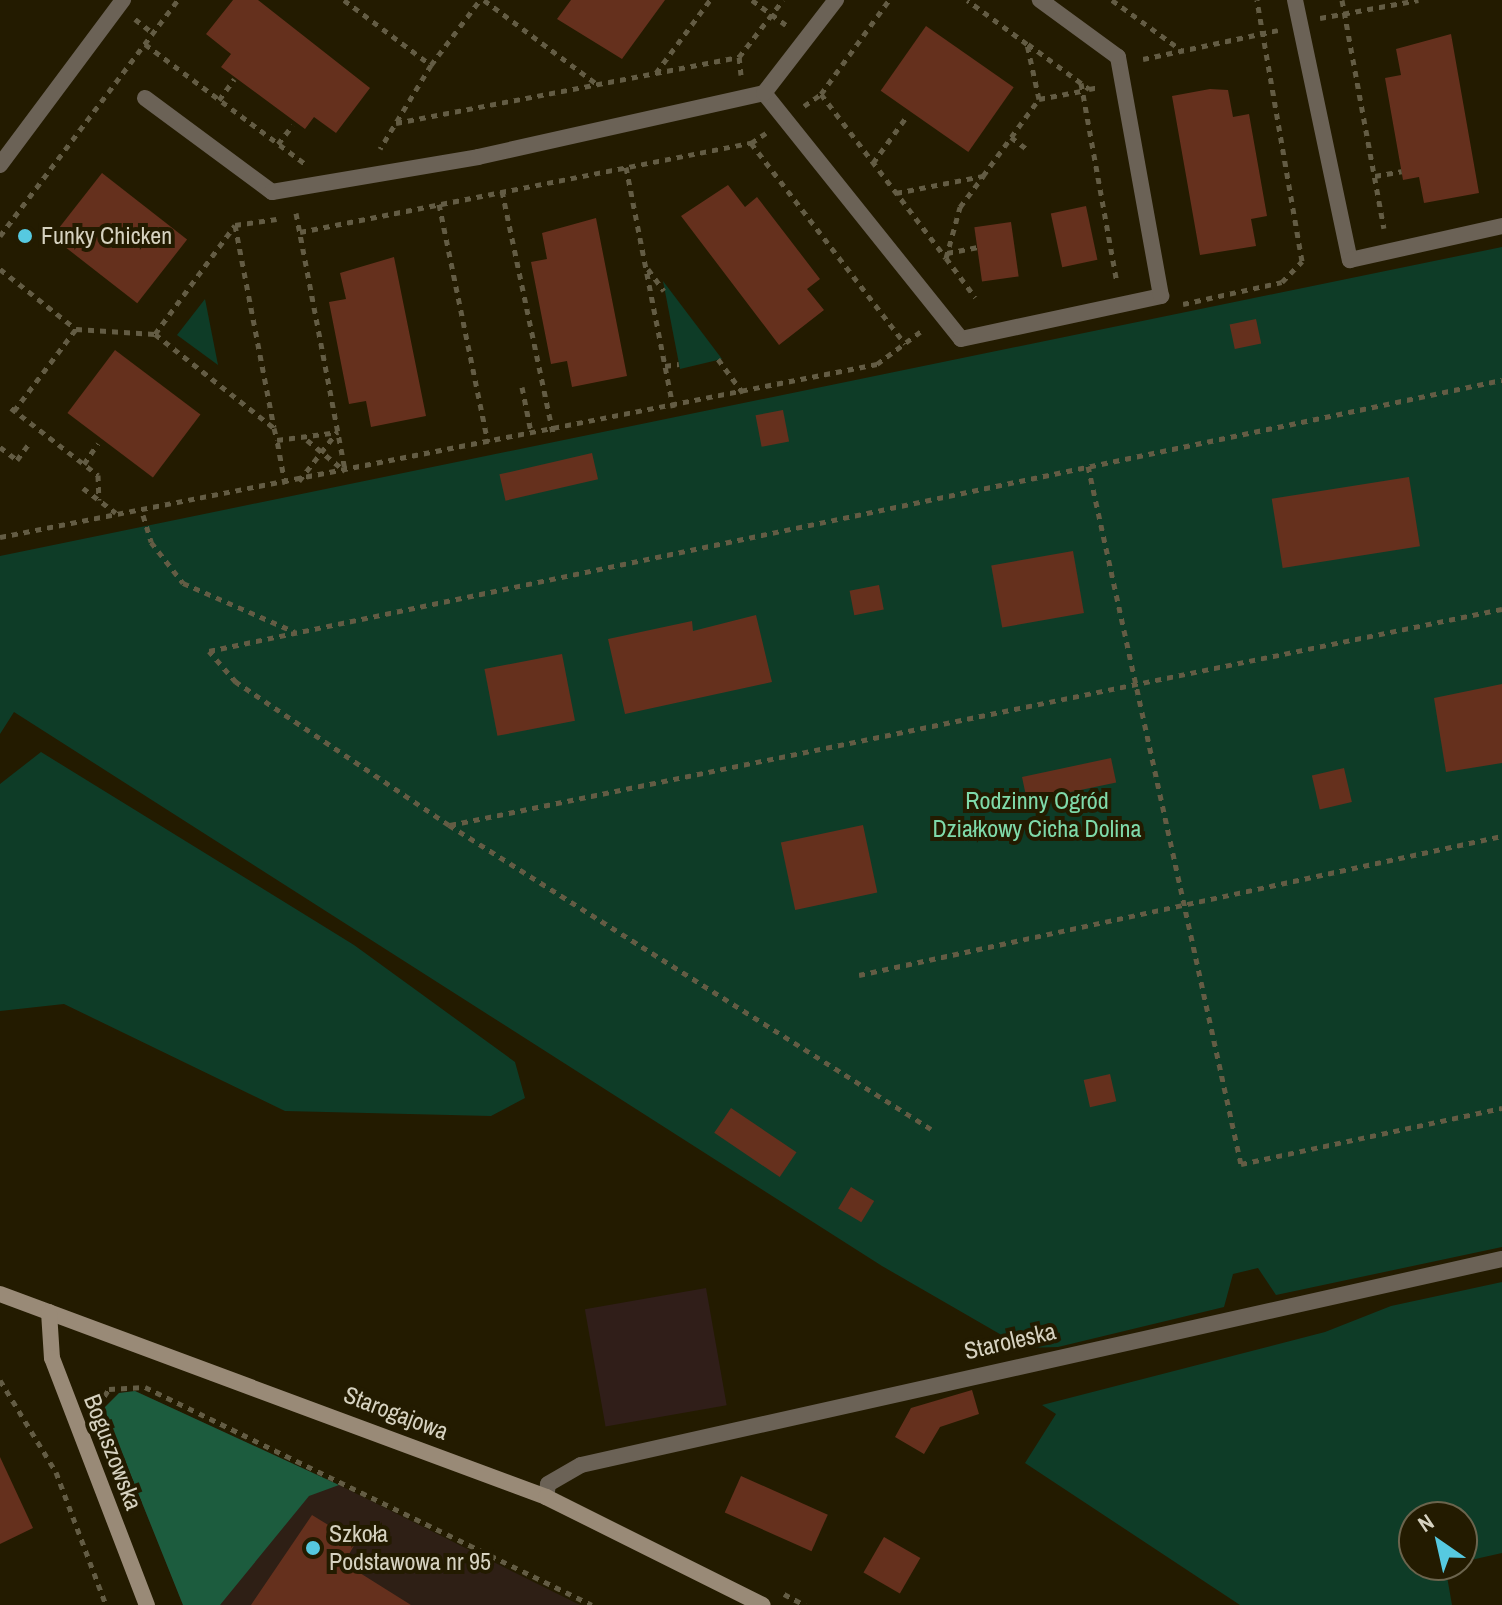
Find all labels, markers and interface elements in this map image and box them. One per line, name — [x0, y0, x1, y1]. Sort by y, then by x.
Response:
place label: Funky Chicken — [41, 222, 172, 250]
marker: Funky Chicken — [16, 227, 34, 245]
park label: Rodzinny Ogród Działkowy Cicha Dolina — [933, 787, 1141, 843]
street label: Staroleska — [961, 1317, 1059, 1365]
street label: Starogajowa — [340, 1380, 452, 1446]
street label: Boguszowska — [78, 1390, 148, 1514]
north arrow — [1398, 1501, 1478, 1581]
text: N — [1412, 1507, 1439, 1539]
place label: Szkoła Podstawowa nr 95 — [329, 1520, 491, 1576]
marker: Szkoła Podstawowa nr 95 — [304, 1539, 322, 1557]

